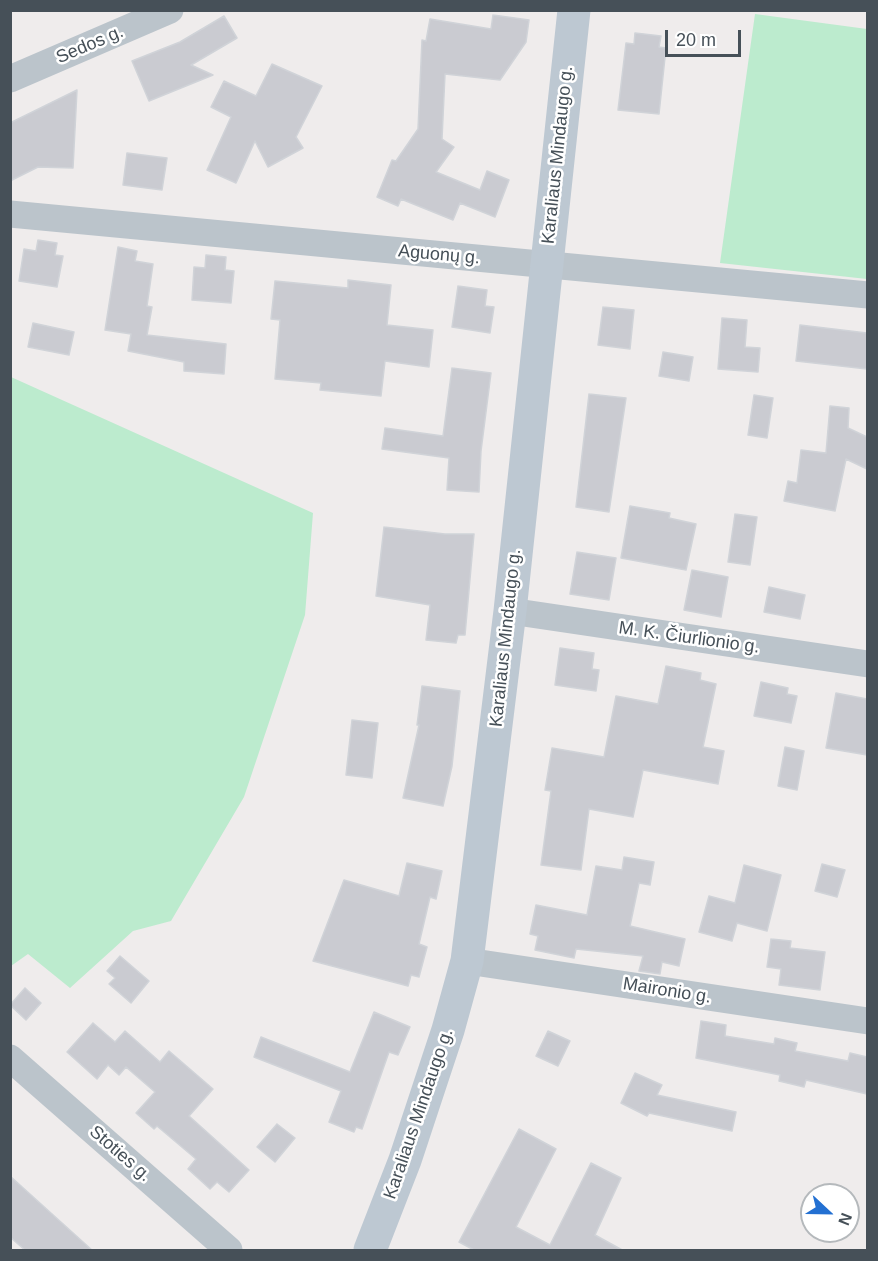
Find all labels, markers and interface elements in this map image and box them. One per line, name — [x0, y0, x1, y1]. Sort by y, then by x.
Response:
scale bar — [668, 18, 744, 56]
street label: Sedos g. — [53, 21, 127, 69]
text: 20 m — [676, 30, 716, 50]
street label: Karaliaus Mindaugo g. — [538, 65, 578, 245]
street label: Aguonų g. — [397, 241, 481, 269]
street label: Karaliaus Mindaugo g. — [486, 548, 526, 728]
street label: M. K. Čiurlionio g. — [617, 617, 761, 659]
street label: Maironio g. — [621, 973, 713, 1009]
street label: Karaliaus Mindaugo g. — [380, 1026, 458, 1202]
street label: Stoties g. — [85, 1121, 155, 1187]
north arrow — [800, 1183, 860, 1243]
text: N — [835, 1211, 855, 1228]

